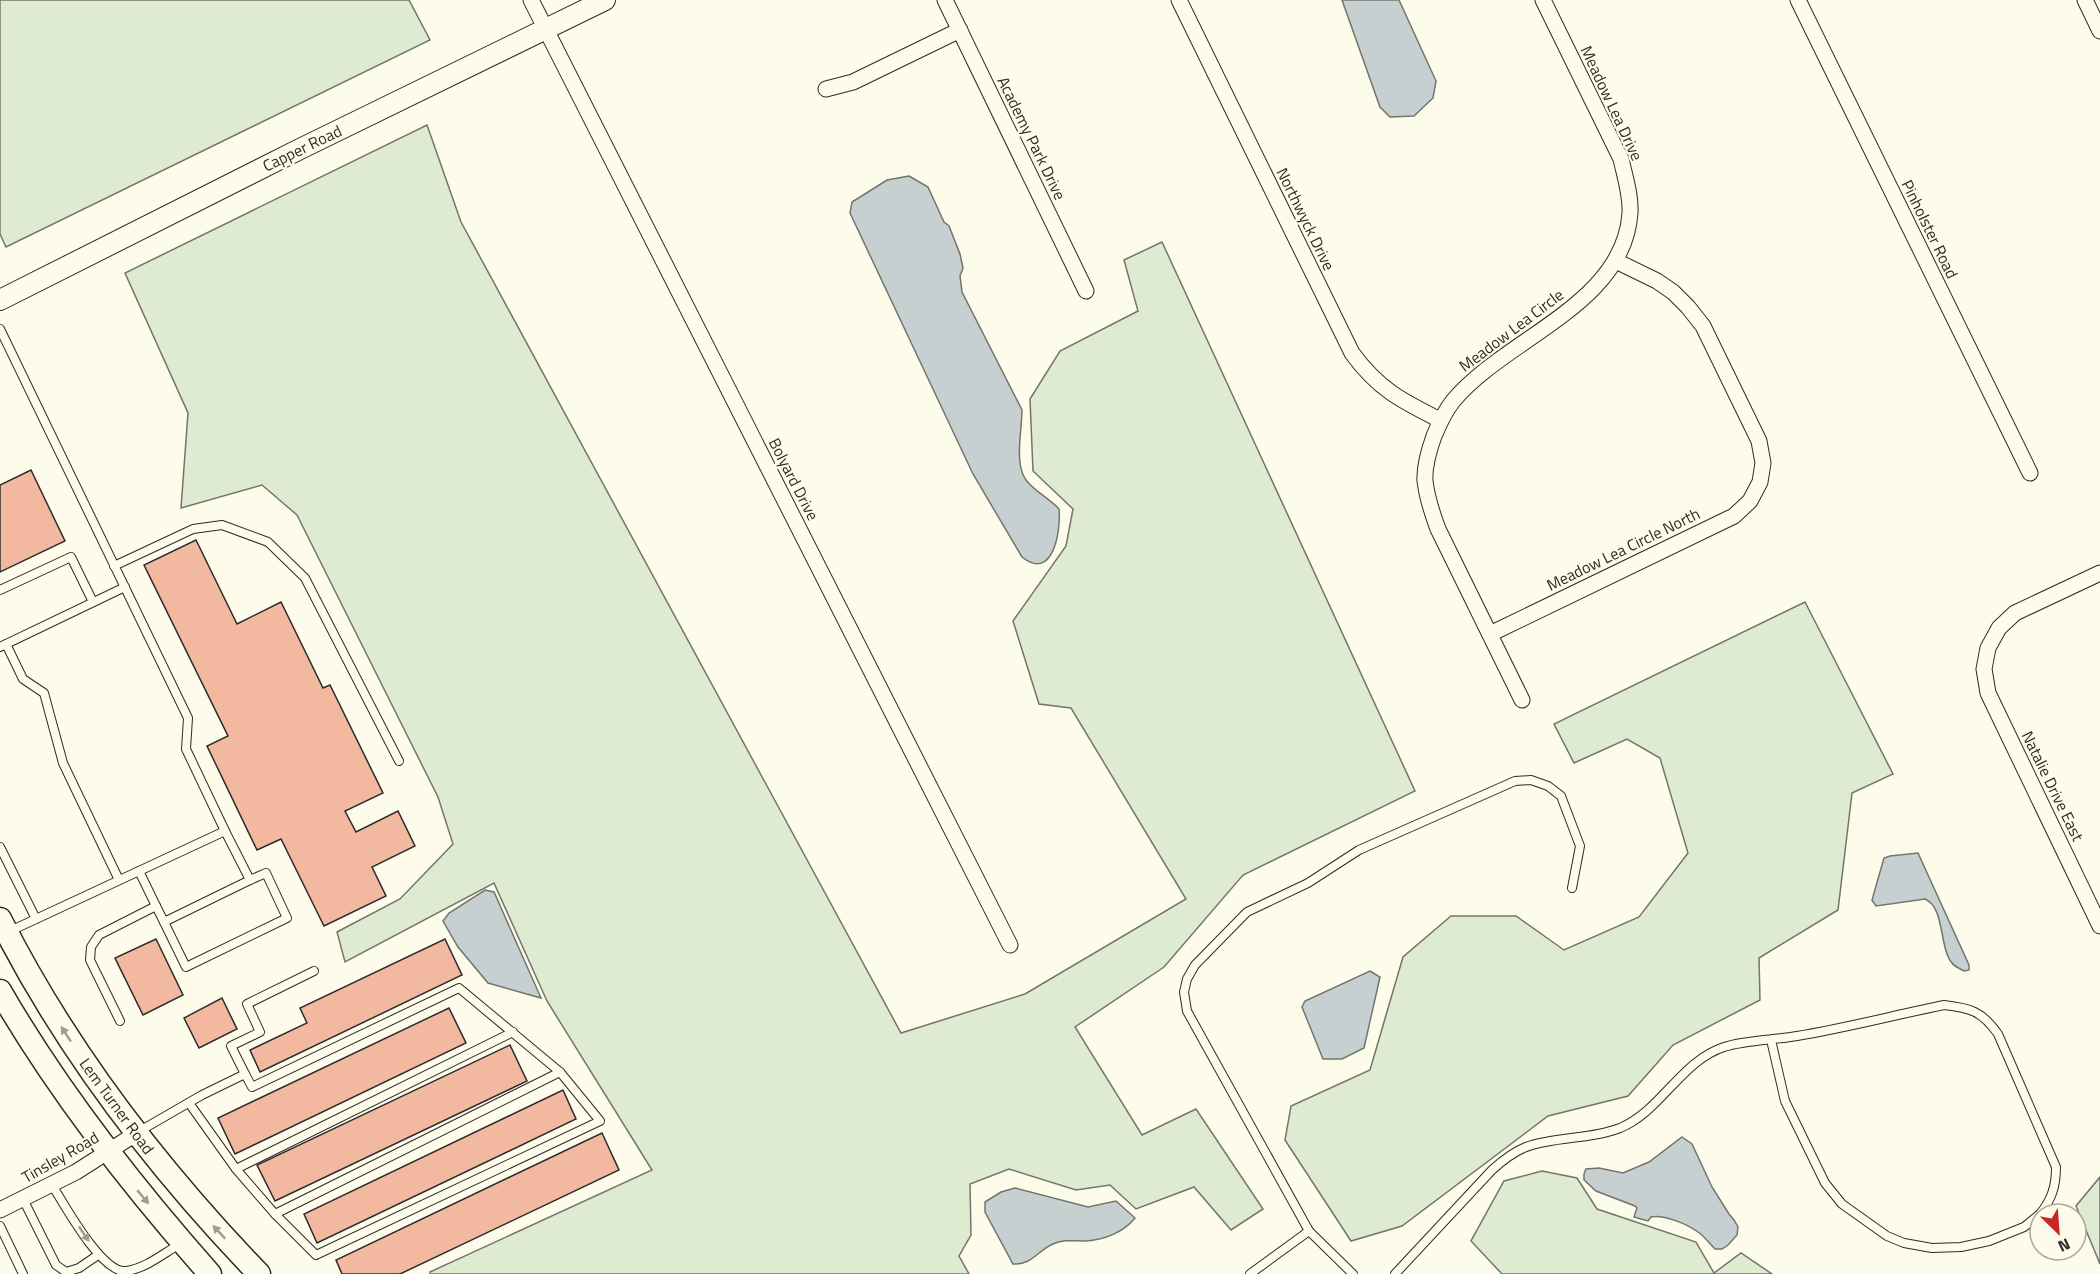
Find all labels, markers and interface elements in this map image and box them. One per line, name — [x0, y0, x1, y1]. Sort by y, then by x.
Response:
street label: Meadow Lea Drive — [1575, 42, 1649, 164]
street label: Academy Park Drive — [992, 72, 1072, 204]
street label: Capper Road — [258, 119, 346, 177]
street label: Northwyck Drive — [1271, 164, 1341, 274]
street label: Pinholster Road — [1896, 176, 1964, 282]
street label: Meadow Lea Circle — [1454, 283, 1568, 377]
street label: Bolyard Drive — [763, 433, 825, 525]
street label: Meadow Lea Circle North — [1542, 501, 1704, 597]
street label: Natalie Drive East — [2016, 727, 2090, 845]
one-way arrow — [61, 1026, 72, 1042]
street label: Lem Turner Road — [74, 1053, 160, 1159]
street label: Tinsley Road — [17, 1125, 103, 1189]
one-way arrow — [137, 1189, 150, 1205]
north arrow — [2028, 1202, 2088, 1262]
one-way arrow — [78, 1225, 90, 1241]
one-way arrow — [212, 1225, 226, 1240]
text: N — [2054, 1232, 2074, 1259]

